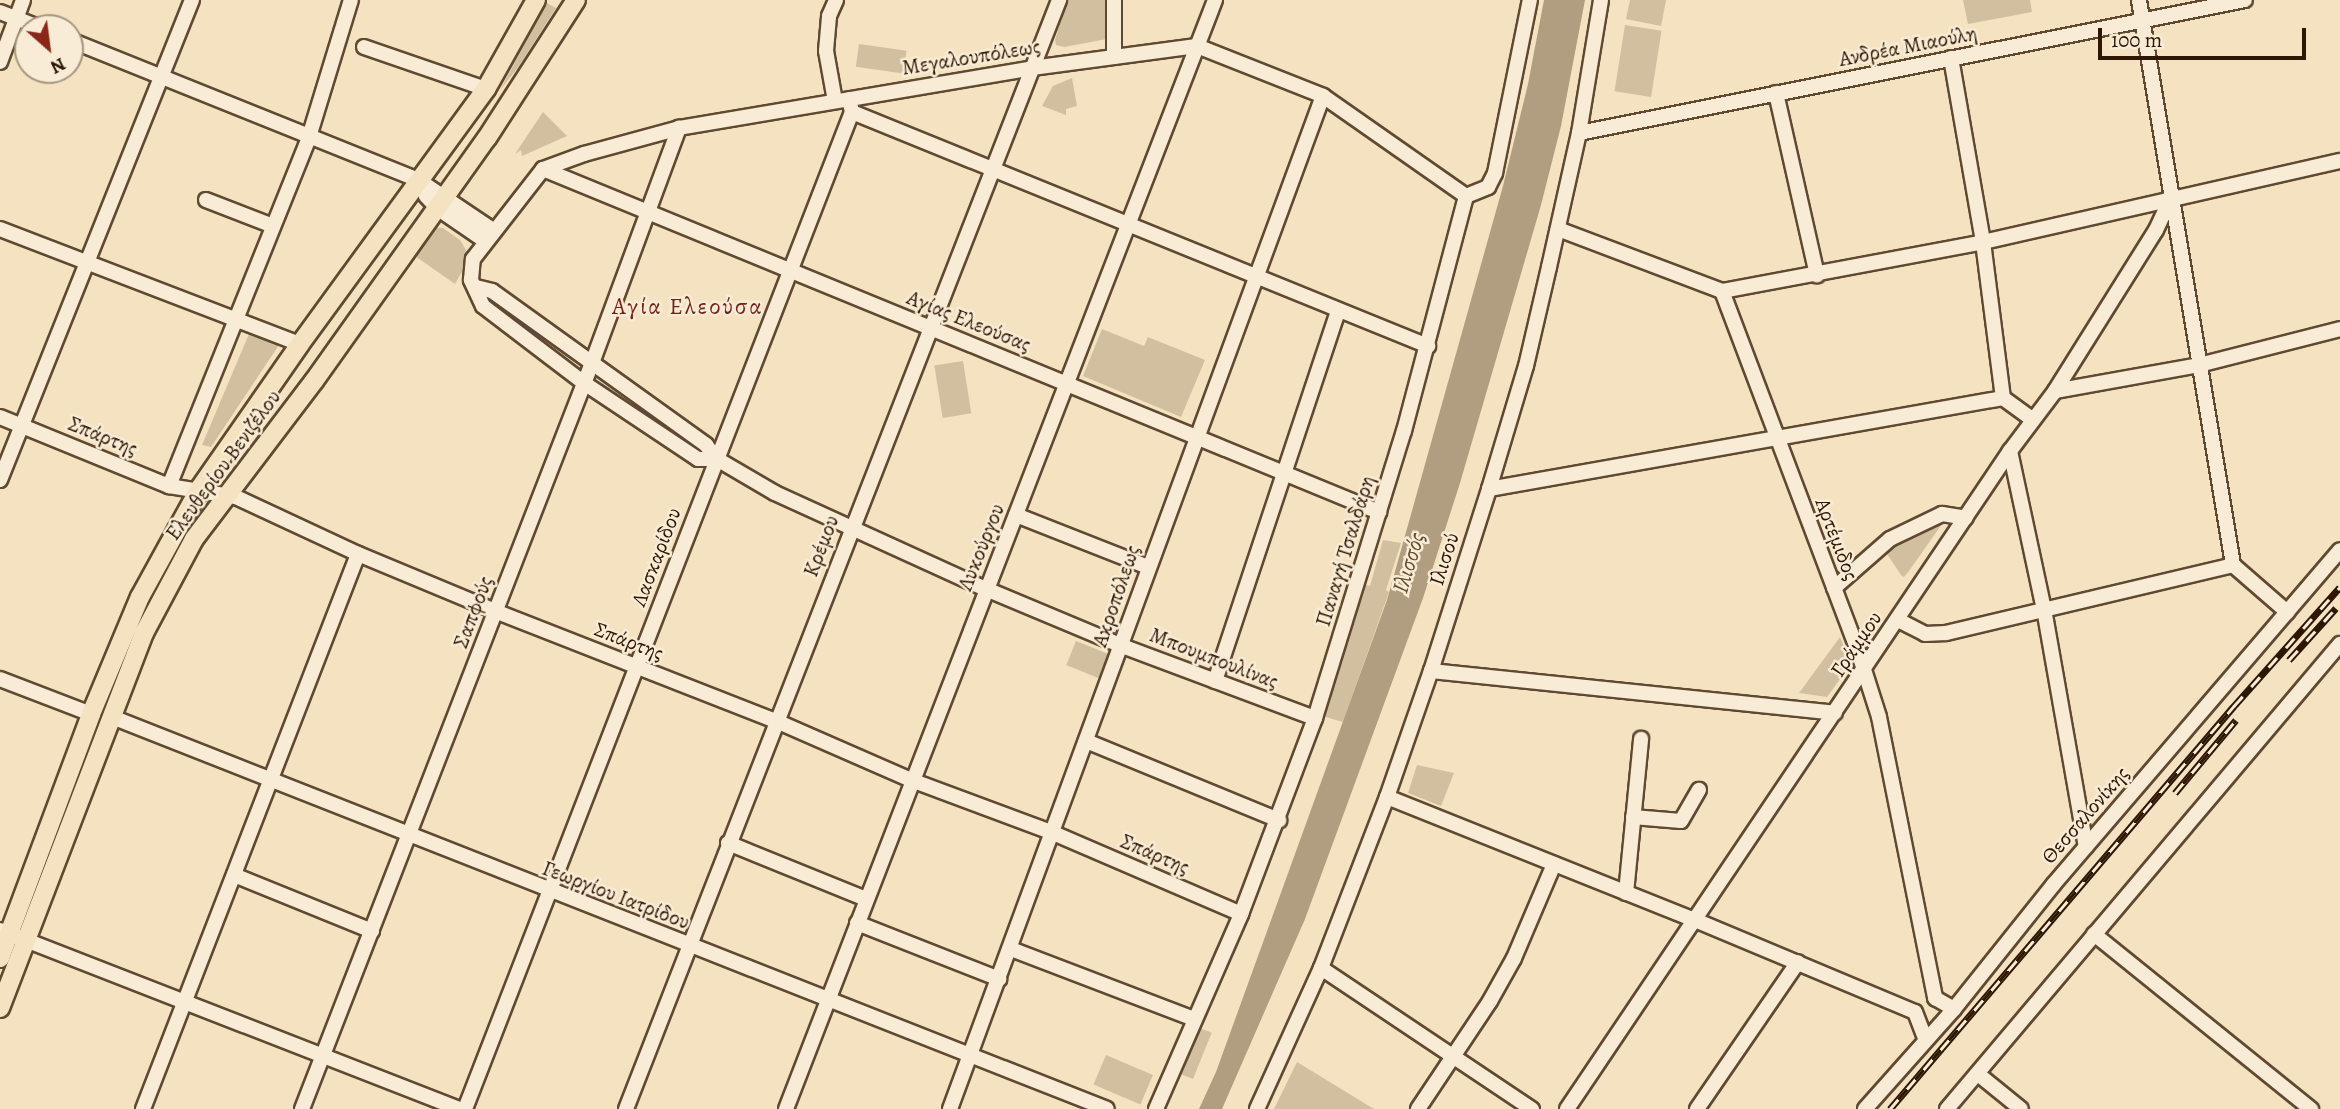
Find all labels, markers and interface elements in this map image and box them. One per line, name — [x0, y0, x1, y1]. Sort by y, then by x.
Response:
north arrow — [14, 14, 84, 84]
scale bar — [2102, 14, 2310, 58]
street label: Ανδρέα Μιαούλη — [1837, 20, 1979, 72]
text: 100 m — [2111, 26, 2162, 54]
street label: Μεγαλουπόλεως — [900, 34, 1042, 80]
text: N — [46, 51, 70, 81]
street label: Αγίας Ελεούσας — [903, 285, 1035, 357]
district label: Αγία Ελεούσα — [614, 293, 762, 321]
street label: Ελευθερίου Βενιζέλου — [160, 385, 286, 545]
street label: Σπάρτης — [65, 411, 141, 461]
street label: Παναγή Τσαλδάρη — [1310, 473, 1380, 629]
street label: Αρτέμιδος — [1810, 494, 1864, 584]
street label: Λυκούργου — [952, 500, 1010, 594]
street label: Λασκαρίδου — [626, 504, 686, 610]
street label: Κρέμου — [798, 512, 844, 580]
water label: Ιλισσός — [1387, 529, 1431, 597]
street label: Ιλισού — [1424, 529, 1464, 589]
street label: Ακροπόλεως — [1087, 542, 1145, 650]
street label: Σαπφούς — [448, 573, 498, 651]
street label: Γράμμου — [1825, 606, 1887, 682]
street label: Σπάρτης — [591, 616, 667, 666]
street label: Μπουμπουλίνας — [1146, 622, 1282, 694]
street label: Θεσσαλονίκης — [2036, 761, 2134, 869]
street label: Σπάρτης — [1117, 828, 1193, 880]
street label: Γεωργίου Ιατρίδου — [539, 855, 693, 935]

